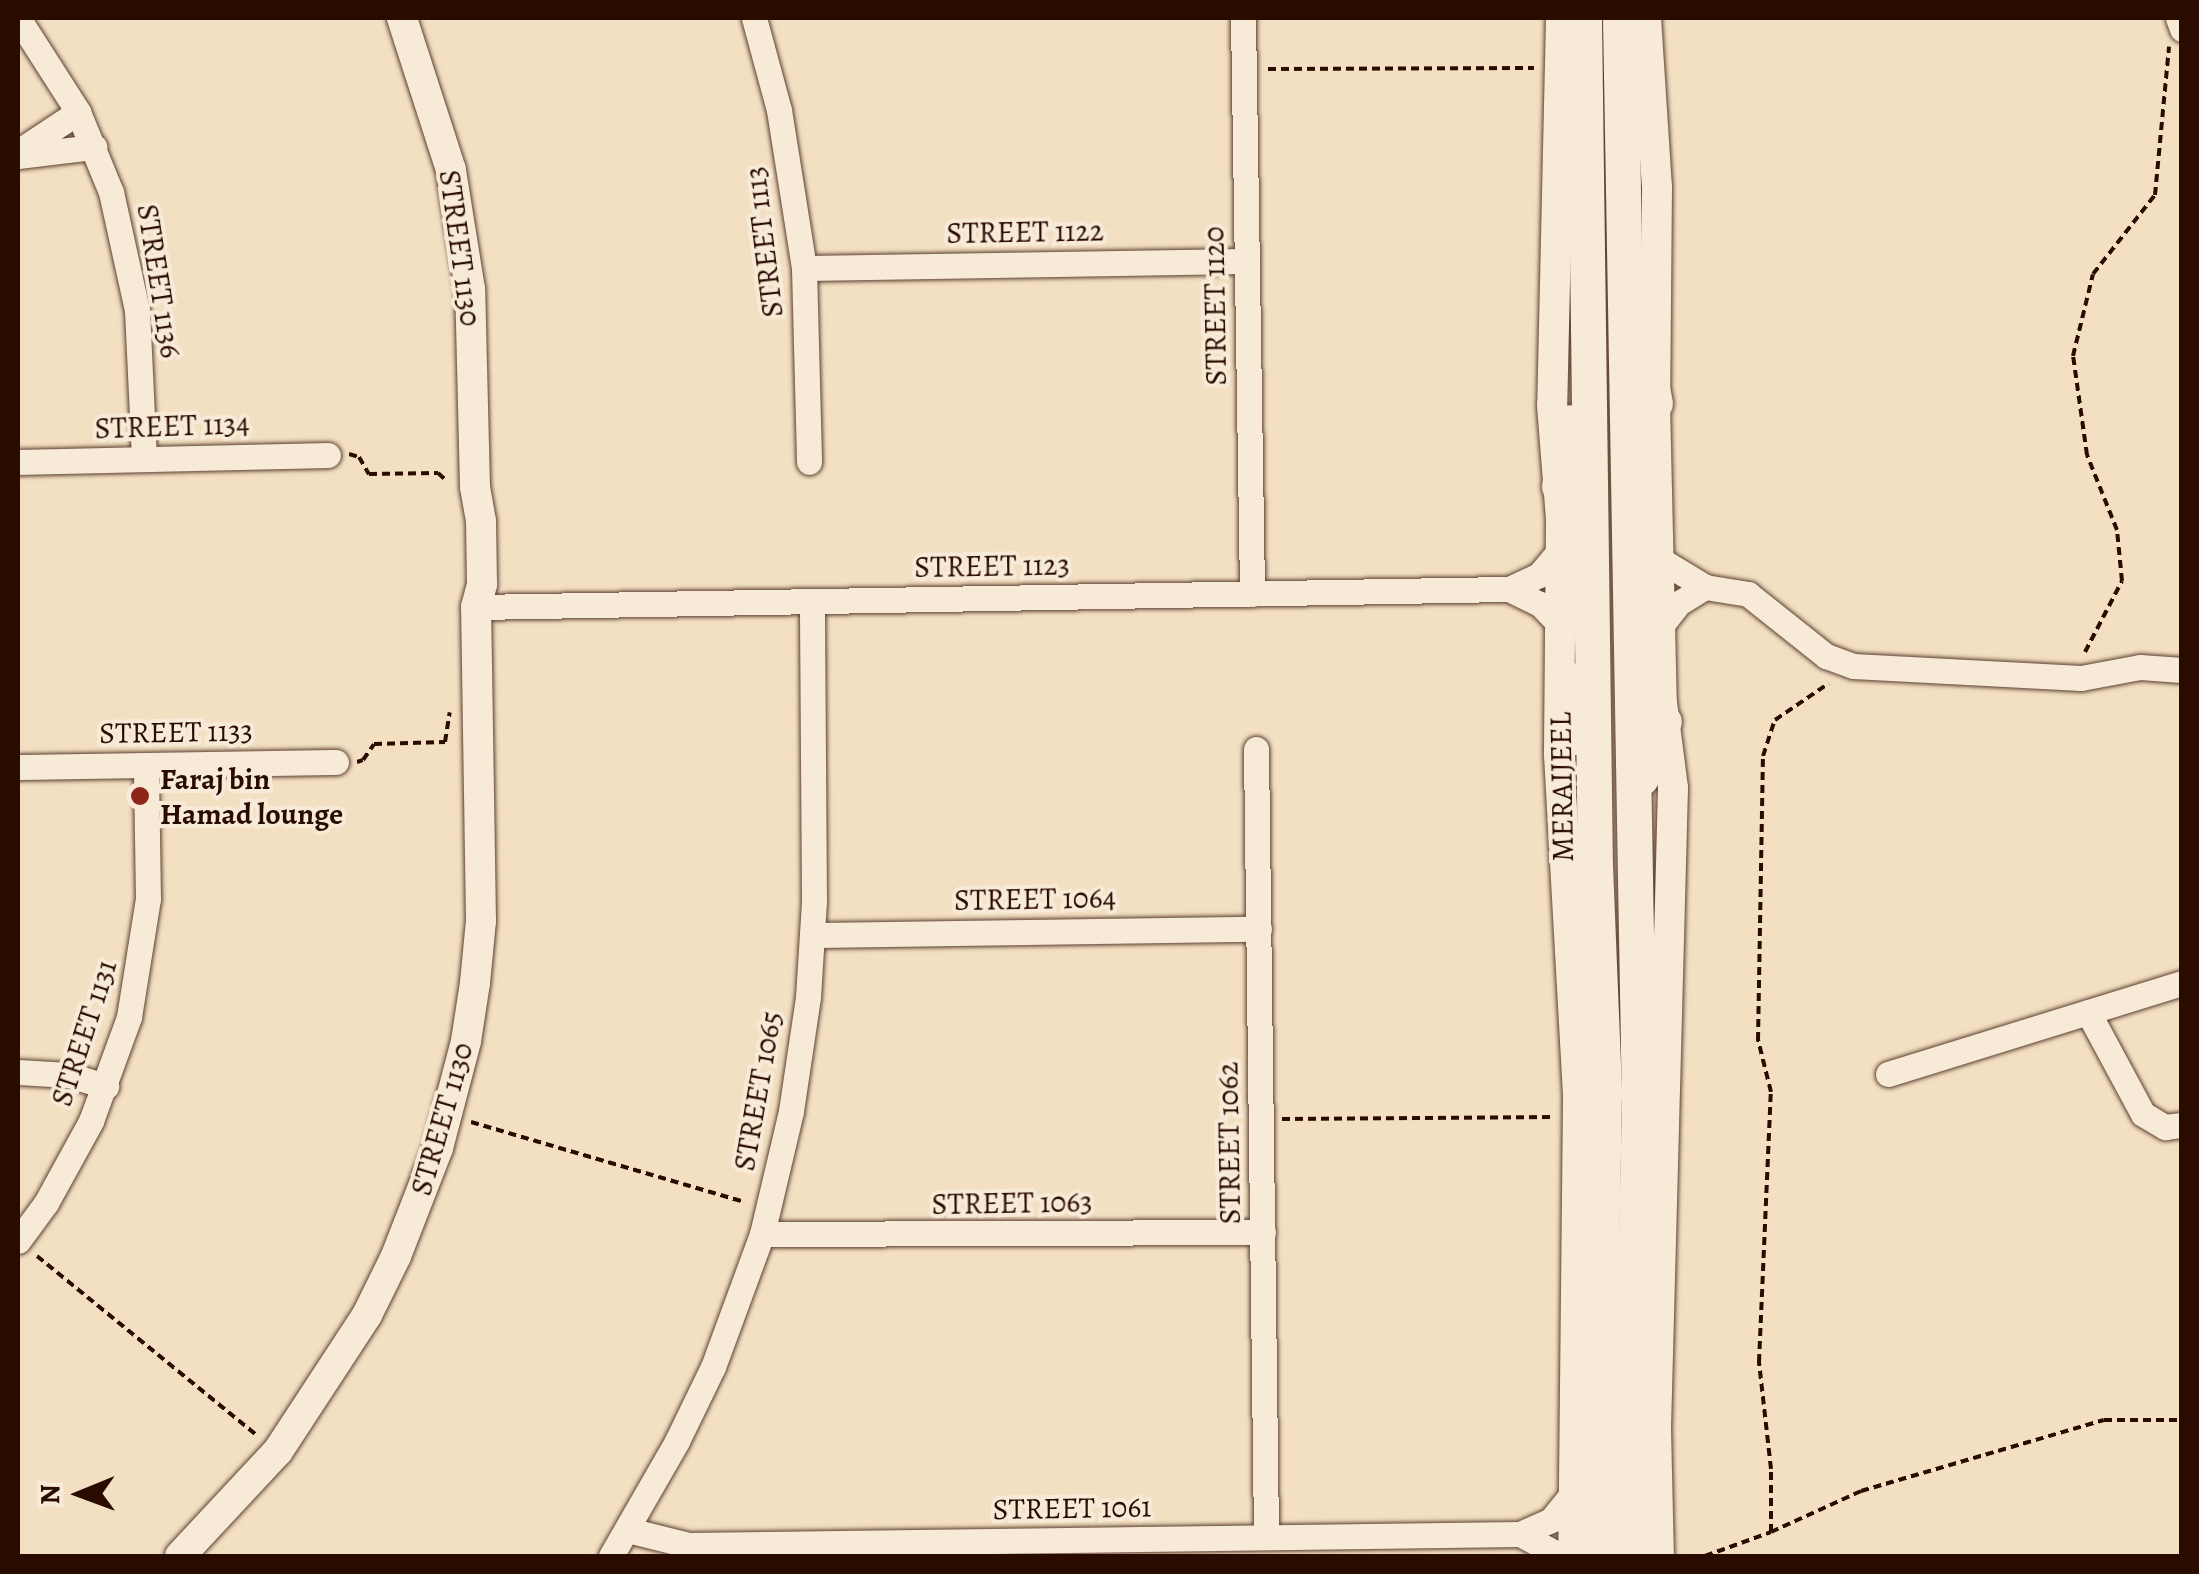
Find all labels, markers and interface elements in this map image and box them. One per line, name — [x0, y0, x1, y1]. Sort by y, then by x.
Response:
street label: STREET 1113 — [737, 165, 791, 319]
street label: STREET 1130 — [431, 168, 489, 328]
street label: STREET 1136 — [129, 202, 189, 360]
street label: STREET 1122 — [946, 213, 1104, 251]
street label: STREET 1120 — [1196, 226, 1234, 386]
street label: STREET 1134 — [94, 405, 250, 447]
street label: STREET 1123 — [914, 547, 1070, 585]
street label: MERAIJEEL — [1543, 712, 1581, 862]
street label: STREET 1133 — [99, 713, 253, 751]
place label: Faraj bin Hamad lounge — [160, 761, 343, 832]
marker: Faraj bin Hamad lounge — [129, 785, 151, 807]
street label: STREET 1064 — [954, 880, 1116, 918]
street label: STREET 1131 — [43, 955, 125, 1111]
street label: STREET 1065 — [726, 1008, 790, 1174]
street label: STREET 1130 — [403, 1038, 481, 1200]
street label: STREET 1062 — [1210, 1061, 1248, 1225]
street label: STREET 1063 — [931, 1184, 1093, 1222]
north arrow — [30, 1444, 130, 1544]
text: N — [31, 1484, 69, 1505]
street label: STREET 1061 — [992, 1489, 1152, 1527]

